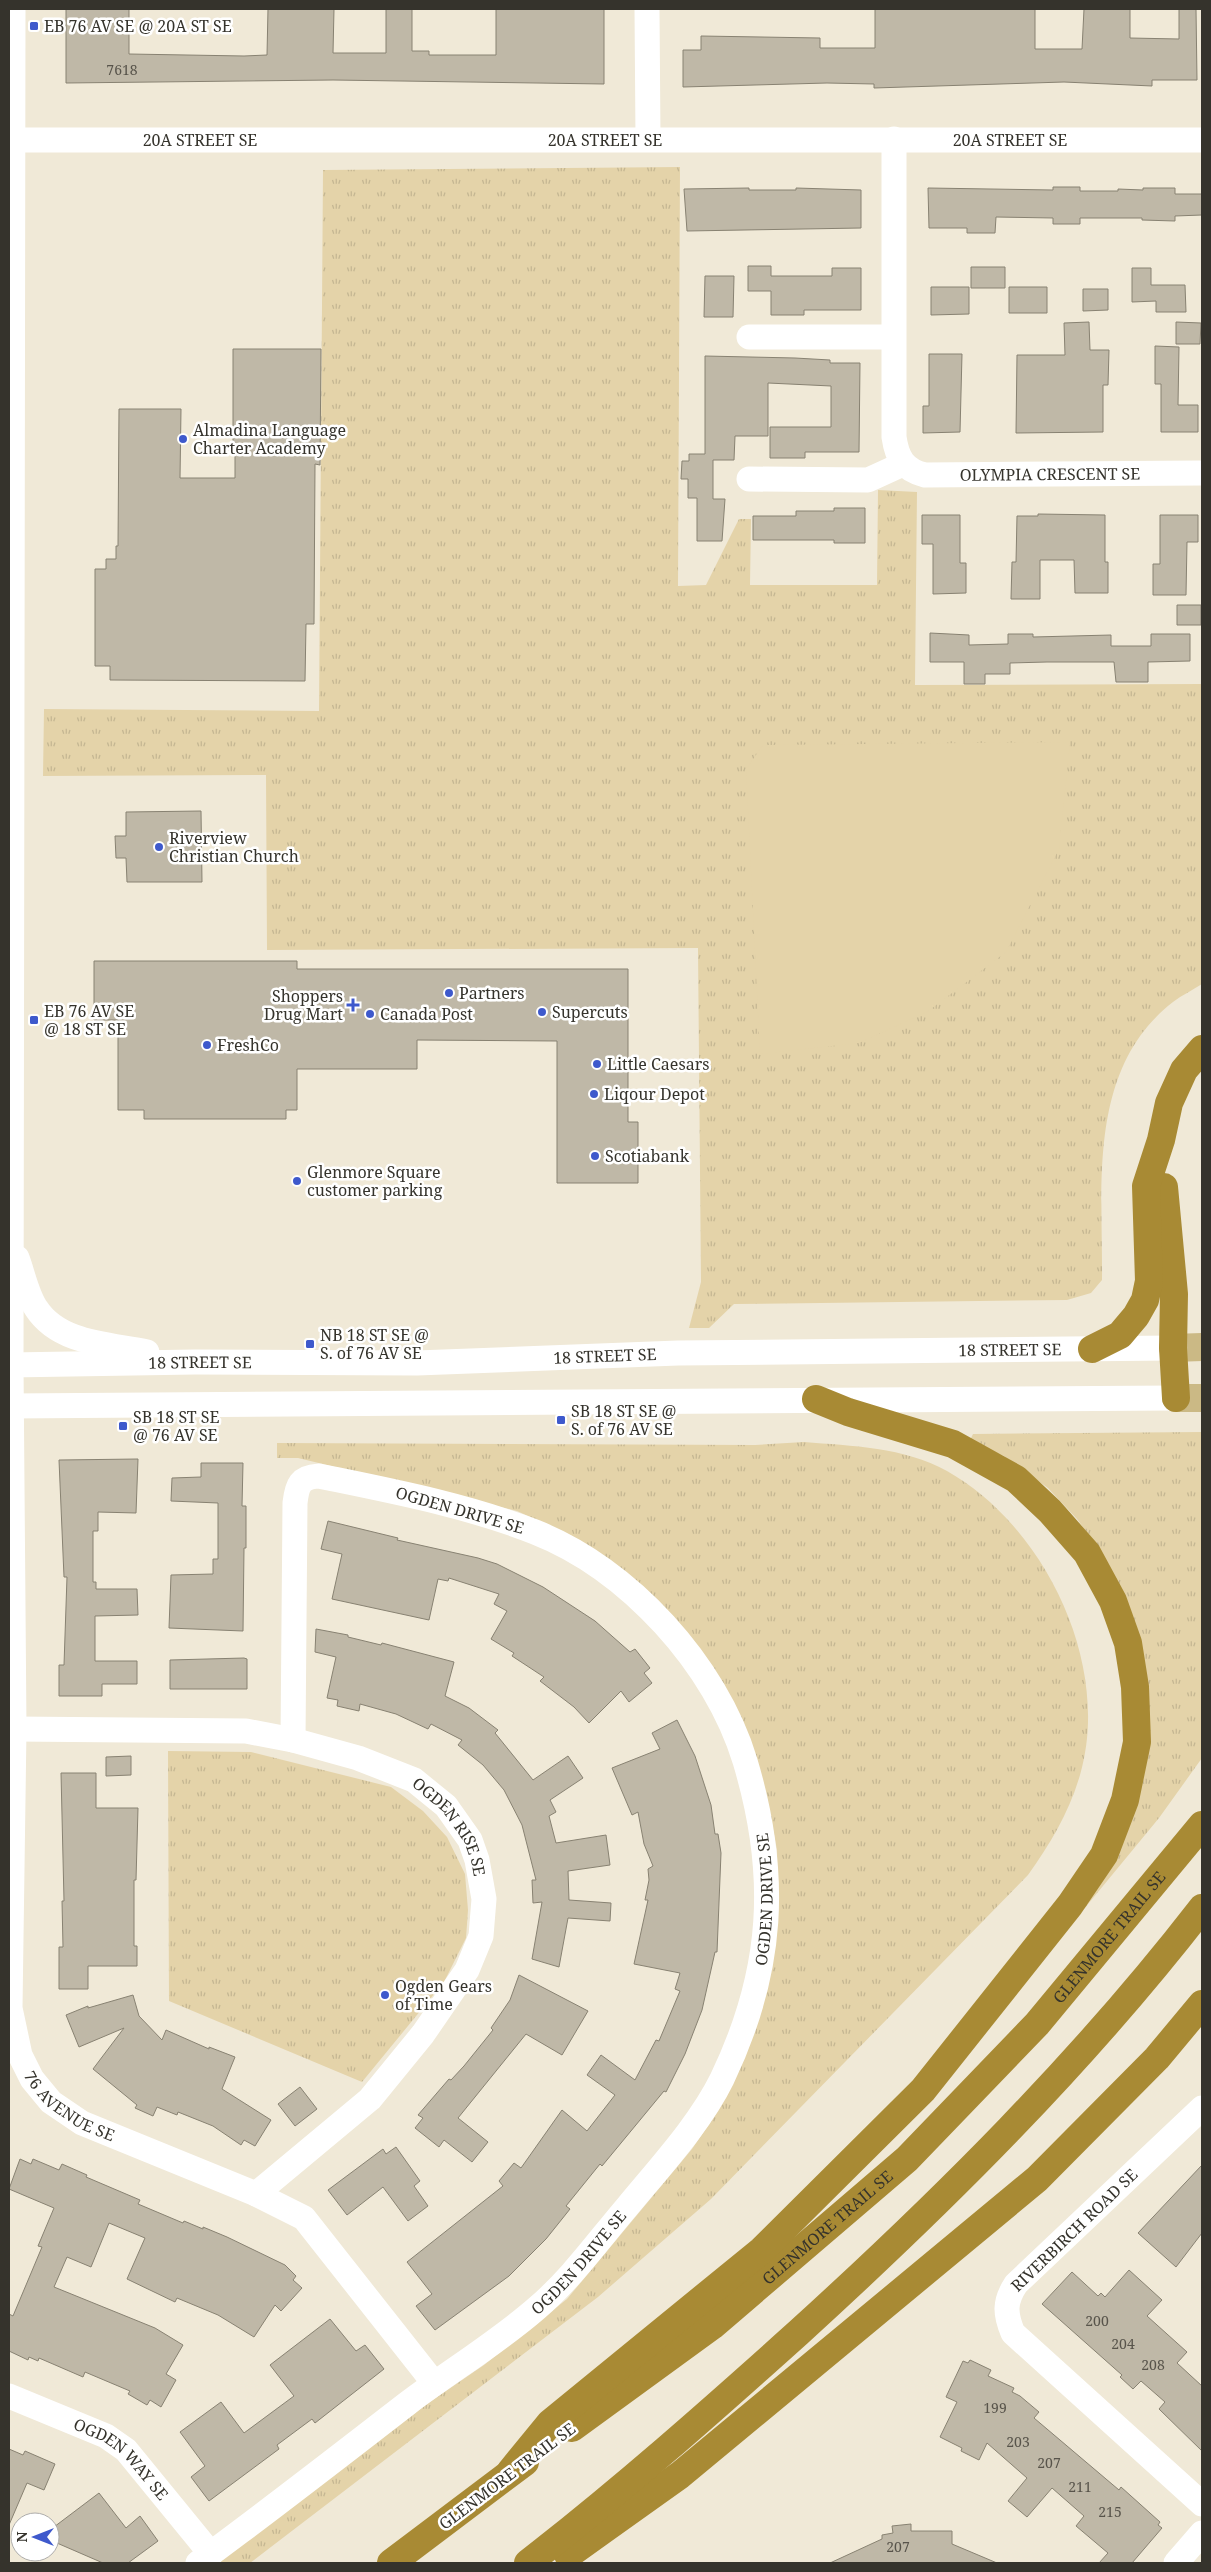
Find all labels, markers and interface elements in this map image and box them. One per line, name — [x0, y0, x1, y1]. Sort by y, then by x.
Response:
place label: EB 76 AV SE @ 20A ST SE — [44, 15, 232, 37]
marker: EB 76 AV SE @ 20A ST SE — [28, 20, 40, 32]
house number: 7618 — [106, 60, 138, 79]
street label: 20A STREET SE — [143, 129, 257, 151]
street label: 20A STREET SE — [548, 129, 662, 151]
street label: 20A STREET SE — [953, 129, 1067, 151]
place label: Almadina Language Charter Academy — [193, 419, 346, 459]
marker: Almadina Language Charter Academy — [177, 433, 189, 445]
street label: OLYMPIA CRESCENT SE — [960, 462, 1140, 486]
place label: Riverview Christian Church — [169, 827, 299, 867]
marker: Riverview Christian Church — [153, 841, 165, 853]
place label: Partners — [459, 982, 524, 1004]
place label: Shoppers Drug Mart — [264, 985, 343, 1025]
marker: Partners — [443, 987, 455, 999]
marker: Shoppers Drug Mart — [347, 999, 359, 1011]
place label: EB 76 AV SE @ 18 ST SE — [44, 1000, 134, 1040]
place label: Supercuts — [552, 1001, 628, 1023]
place label: Canada Post — [380, 1003, 473, 1025]
marker: Supercuts — [536, 1006, 548, 1018]
marker: Canada Post — [364, 1008, 376, 1020]
marker: EB 76 AV SE @ 18 ST SE — [28, 1014, 40, 1026]
place label: FreshCo — [217, 1034, 279, 1056]
marker: FreshCo — [201, 1039, 213, 1051]
place label: Little Caesars — [607, 1053, 709, 1075]
marker: Little Caesars — [591, 1058, 603, 1070]
place label: Liqour Depot — [604, 1083, 705, 1105]
marker: Liqour Depot — [588, 1088, 600, 1100]
place label: Scotiabank — [605, 1145, 690, 1167]
marker: Scotiabank — [589, 1150, 601, 1162]
place label: Glenmore Square customer parking — [307, 1161, 443, 1201]
marker: Glenmore Square customer parking — [291, 1175, 303, 1187]
place label: NB 18 ST SE @ S. of 76 AV SE — [320, 1324, 429, 1364]
marker: NB 18 ST SE @ S. of 76 AV SE — [304, 1338, 316, 1350]
street label: 18 STREET SE — [958, 1338, 1062, 1361]
street label: 18 STREET SE — [553, 1343, 657, 1369]
street label: 18 STREET SE — [148, 1351, 252, 1374]
place label: SB 18 ST SE @ S. of 76 AV SE — [571, 1400, 676, 1440]
place label: SB 18 ST SE @ 76 AV SE — [133, 1406, 219, 1446]
marker: SB 18 ST SE @ S. of 76 AV SE — [555, 1414, 567, 1426]
marker: SB 18 ST SE @ 76 AV SE — [117, 1420, 129, 1432]
street label: OGDEN DRIVE SE — [393, 1481, 527, 1539]
street label: OGDEN RISE SE — [408, 1772, 491, 1878]
street label: OGDEN DRIVE SE — [749, 1832, 778, 1967]
street label: GLENMORE TRAIL SE — [1048, 1867, 1170, 2008]
place label: Ogden Gears of Time — [395, 1975, 492, 2015]
marker: Ogden Gears of Time — [379, 1989, 391, 2001]
street label: 76 AVENUE SE — [19, 2067, 118, 2146]
street label: RIVERBIRCH ROAD SE — [1006, 2164, 1142, 2296]
street label: GLENMORE TRAIL SE — [757, 2165, 897, 2289]
street label: OGDEN DRIVE SE — [526, 2205, 631, 2319]
house number: 200 — [1085, 2311, 1109, 2330]
house number: 204 — [1111, 2334, 1135, 2353]
house number: 208 — [1141, 2355, 1165, 2374]
house number: 199 — [983, 2398, 1007, 2417]
street label: OGDEN WAY SE — [70, 2413, 174, 2505]
street label: GLENMORE TRAIL SE — [434, 2417, 580, 2535]
house number: 203 — [1006, 2432, 1030, 2451]
house number: 207 — [1037, 2453, 1061, 2472]
house number: 211 — [1068, 2477, 1092, 2496]
house number: 215 — [1098, 2502, 1122, 2521]
north arrow — [10, 2512, 60, 2562]
text: N — [12, 2531, 31, 2543]
house number: 207 — [886, 2537, 910, 2556]

